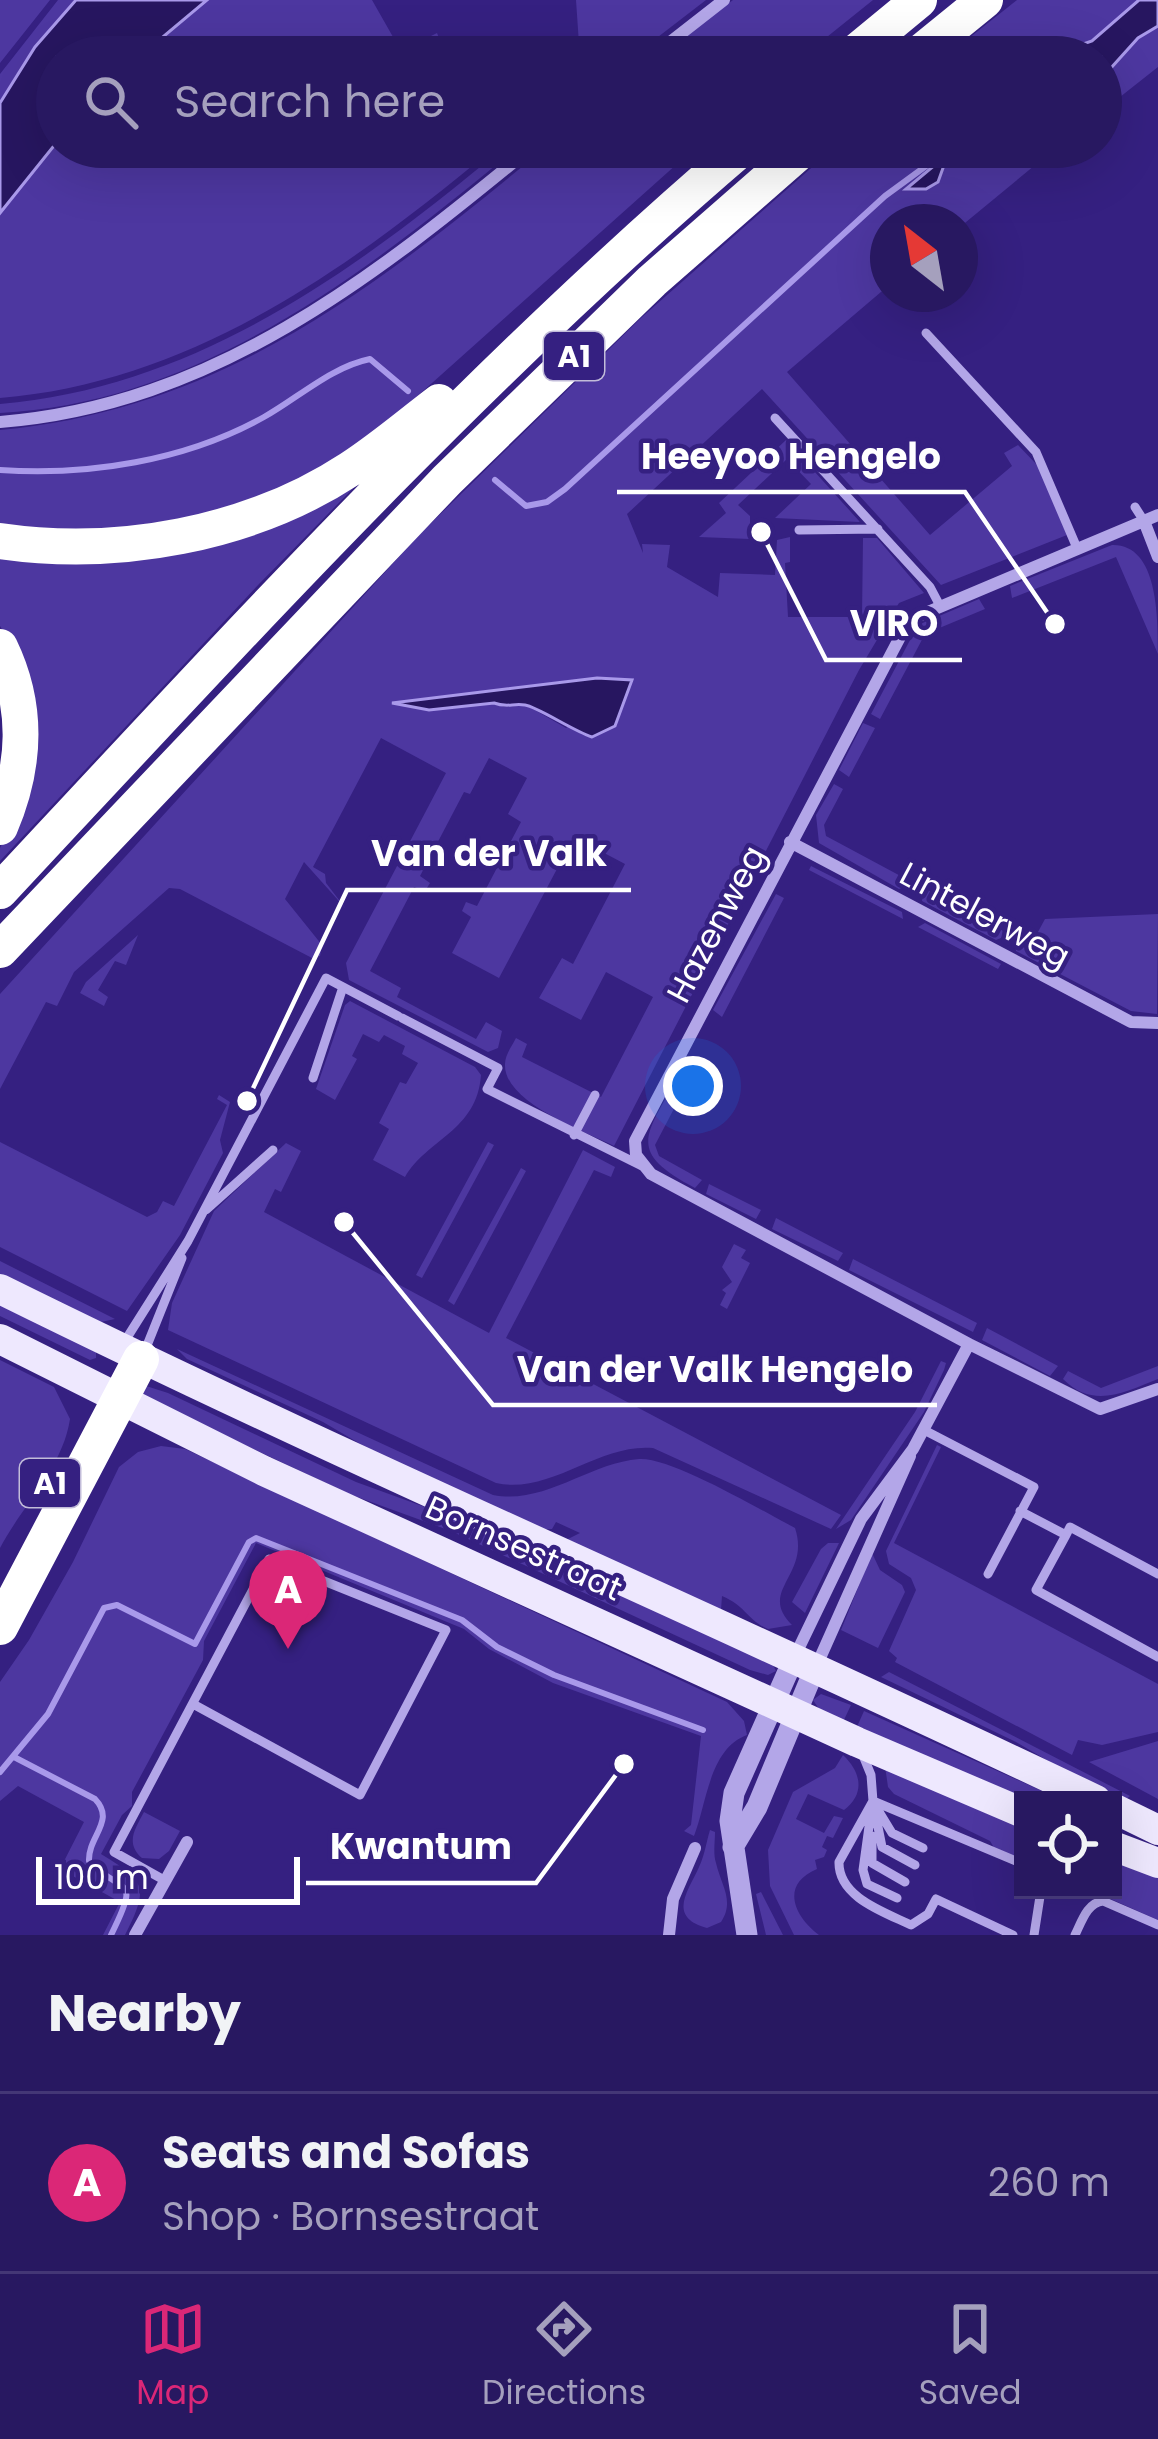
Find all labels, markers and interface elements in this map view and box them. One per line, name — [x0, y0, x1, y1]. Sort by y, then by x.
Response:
search box — [36, 36, 1122, 168]
icon: search — [78, 69, 144, 135]
text: Search here — [174, 70, 445, 133]
north arrow — [870, 204, 978, 312]
road number: A1 — [544, 332, 604, 380]
callout: Heeyoo Hengelo — [617, 420, 965, 492]
text: Heeyoo Hengelo — [641, 431, 941, 482]
callout: VIRO — [826, 588, 962, 660]
text: VIRO — [850, 598, 938, 649]
callout: Van der Valk — [347, 818, 631, 890]
text: Van der Valk — [371, 828, 608, 879]
street label: Hazenweg — [655, 837, 777, 1011]
street label: Lintelerweg — [892, 850, 1078, 980]
your location — [663, 1056, 723, 1116]
callout: Van der Valk Hengelo — [493, 1333, 937, 1405]
text: Van der Valk Hengelo — [517, 1344, 913, 1395]
road number: A1 — [20, 1459, 80, 1507]
street label: Bornsestraat — [418, 1484, 630, 1612]
pin: A — [249, 1550, 327, 1649]
map controls — [1014, 1791, 1122, 1899]
button: locate — [1014, 1791, 1122, 1899]
callout: Kwantum — [306, 1811, 536, 1883]
text: Kwantum — [330, 1821, 512, 1872]
scale bar — [36, 1851, 300, 1904]
text: 100 m — [54, 1854, 149, 1901]
text: Nearby — [48, 1977, 241, 2049]
text: Seats and Sofas — [162, 2121, 530, 2184]
text: A — [73, 2155, 101, 2210]
text: 260 m — [988, 2155, 1110, 2210]
text: Shop · Bornsestraat — [162, 2189, 539, 2244]
tab: Map — [136, 2296, 209, 2418]
tab: Directions — [482, 2296, 646, 2418]
tab: Saved — [919, 2296, 1022, 2418]

